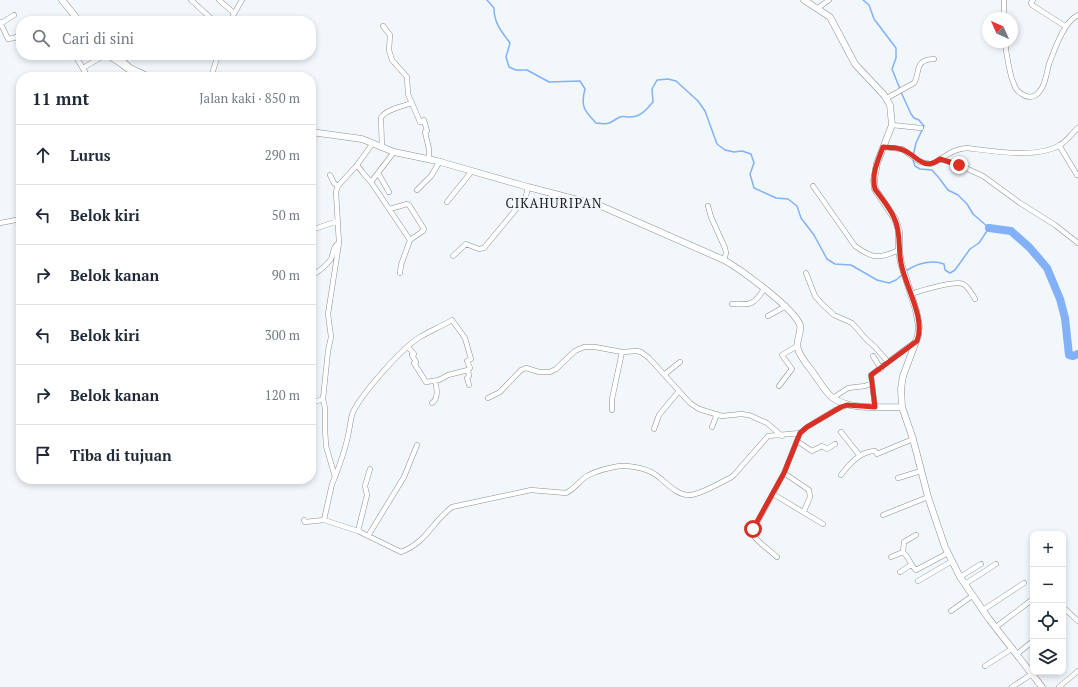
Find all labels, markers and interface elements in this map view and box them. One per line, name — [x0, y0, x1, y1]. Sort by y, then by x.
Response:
north arrow — [982, 12, 1018, 48]
search box — [16, 16, 316, 60]
icon: search — [30, 27, 52, 49]
text: Cari di sini — [62, 28, 134, 48]
text: 11 mnt — [32, 87, 89, 110]
text: Jalan kaki · 850 m — [199, 89, 300, 107]
icon: ahead — [32, 144, 54, 166]
text: Lurus — [70, 145, 111, 165]
text: 290 m — [265, 146, 300, 164]
route end — [950, 156, 968, 174]
district label: CIKAHURIPAN — [505, 194, 603, 212]
icon: left — [32, 204, 54, 226]
text: Belok kiri — [70, 205, 140, 225]
text: 50 m — [272, 206, 300, 224]
icon: right — [32, 264, 54, 286]
text: Belok kanan — [70, 265, 159, 285]
text: 90 m — [272, 266, 300, 284]
icon: left — [32, 324, 54, 346]
text: Belok kiri — [70, 325, 140, 345]
text: 300 m — [265, 326, 300, 344]
icon: right — [32, 384, 54, 406]
text: Belok kanan — [70, 385, 159, 405]
text: 120 m — [265, 386, 300, 404]
icon: arrive — [32, 444, 54, 466]
text: Tiba di tujuan — [70, 445, 172, 465]
route start — [744, 520, 762, 538]
map controls — [1030, 531, 1066, 675]
button: + — [1030, 531, 1066, 567]
button: − — [1030, 567, 1066, 603]
button: locate — [1030, 603, 1066, 639]
button: layers — [1030, 639, 1066, 675]

